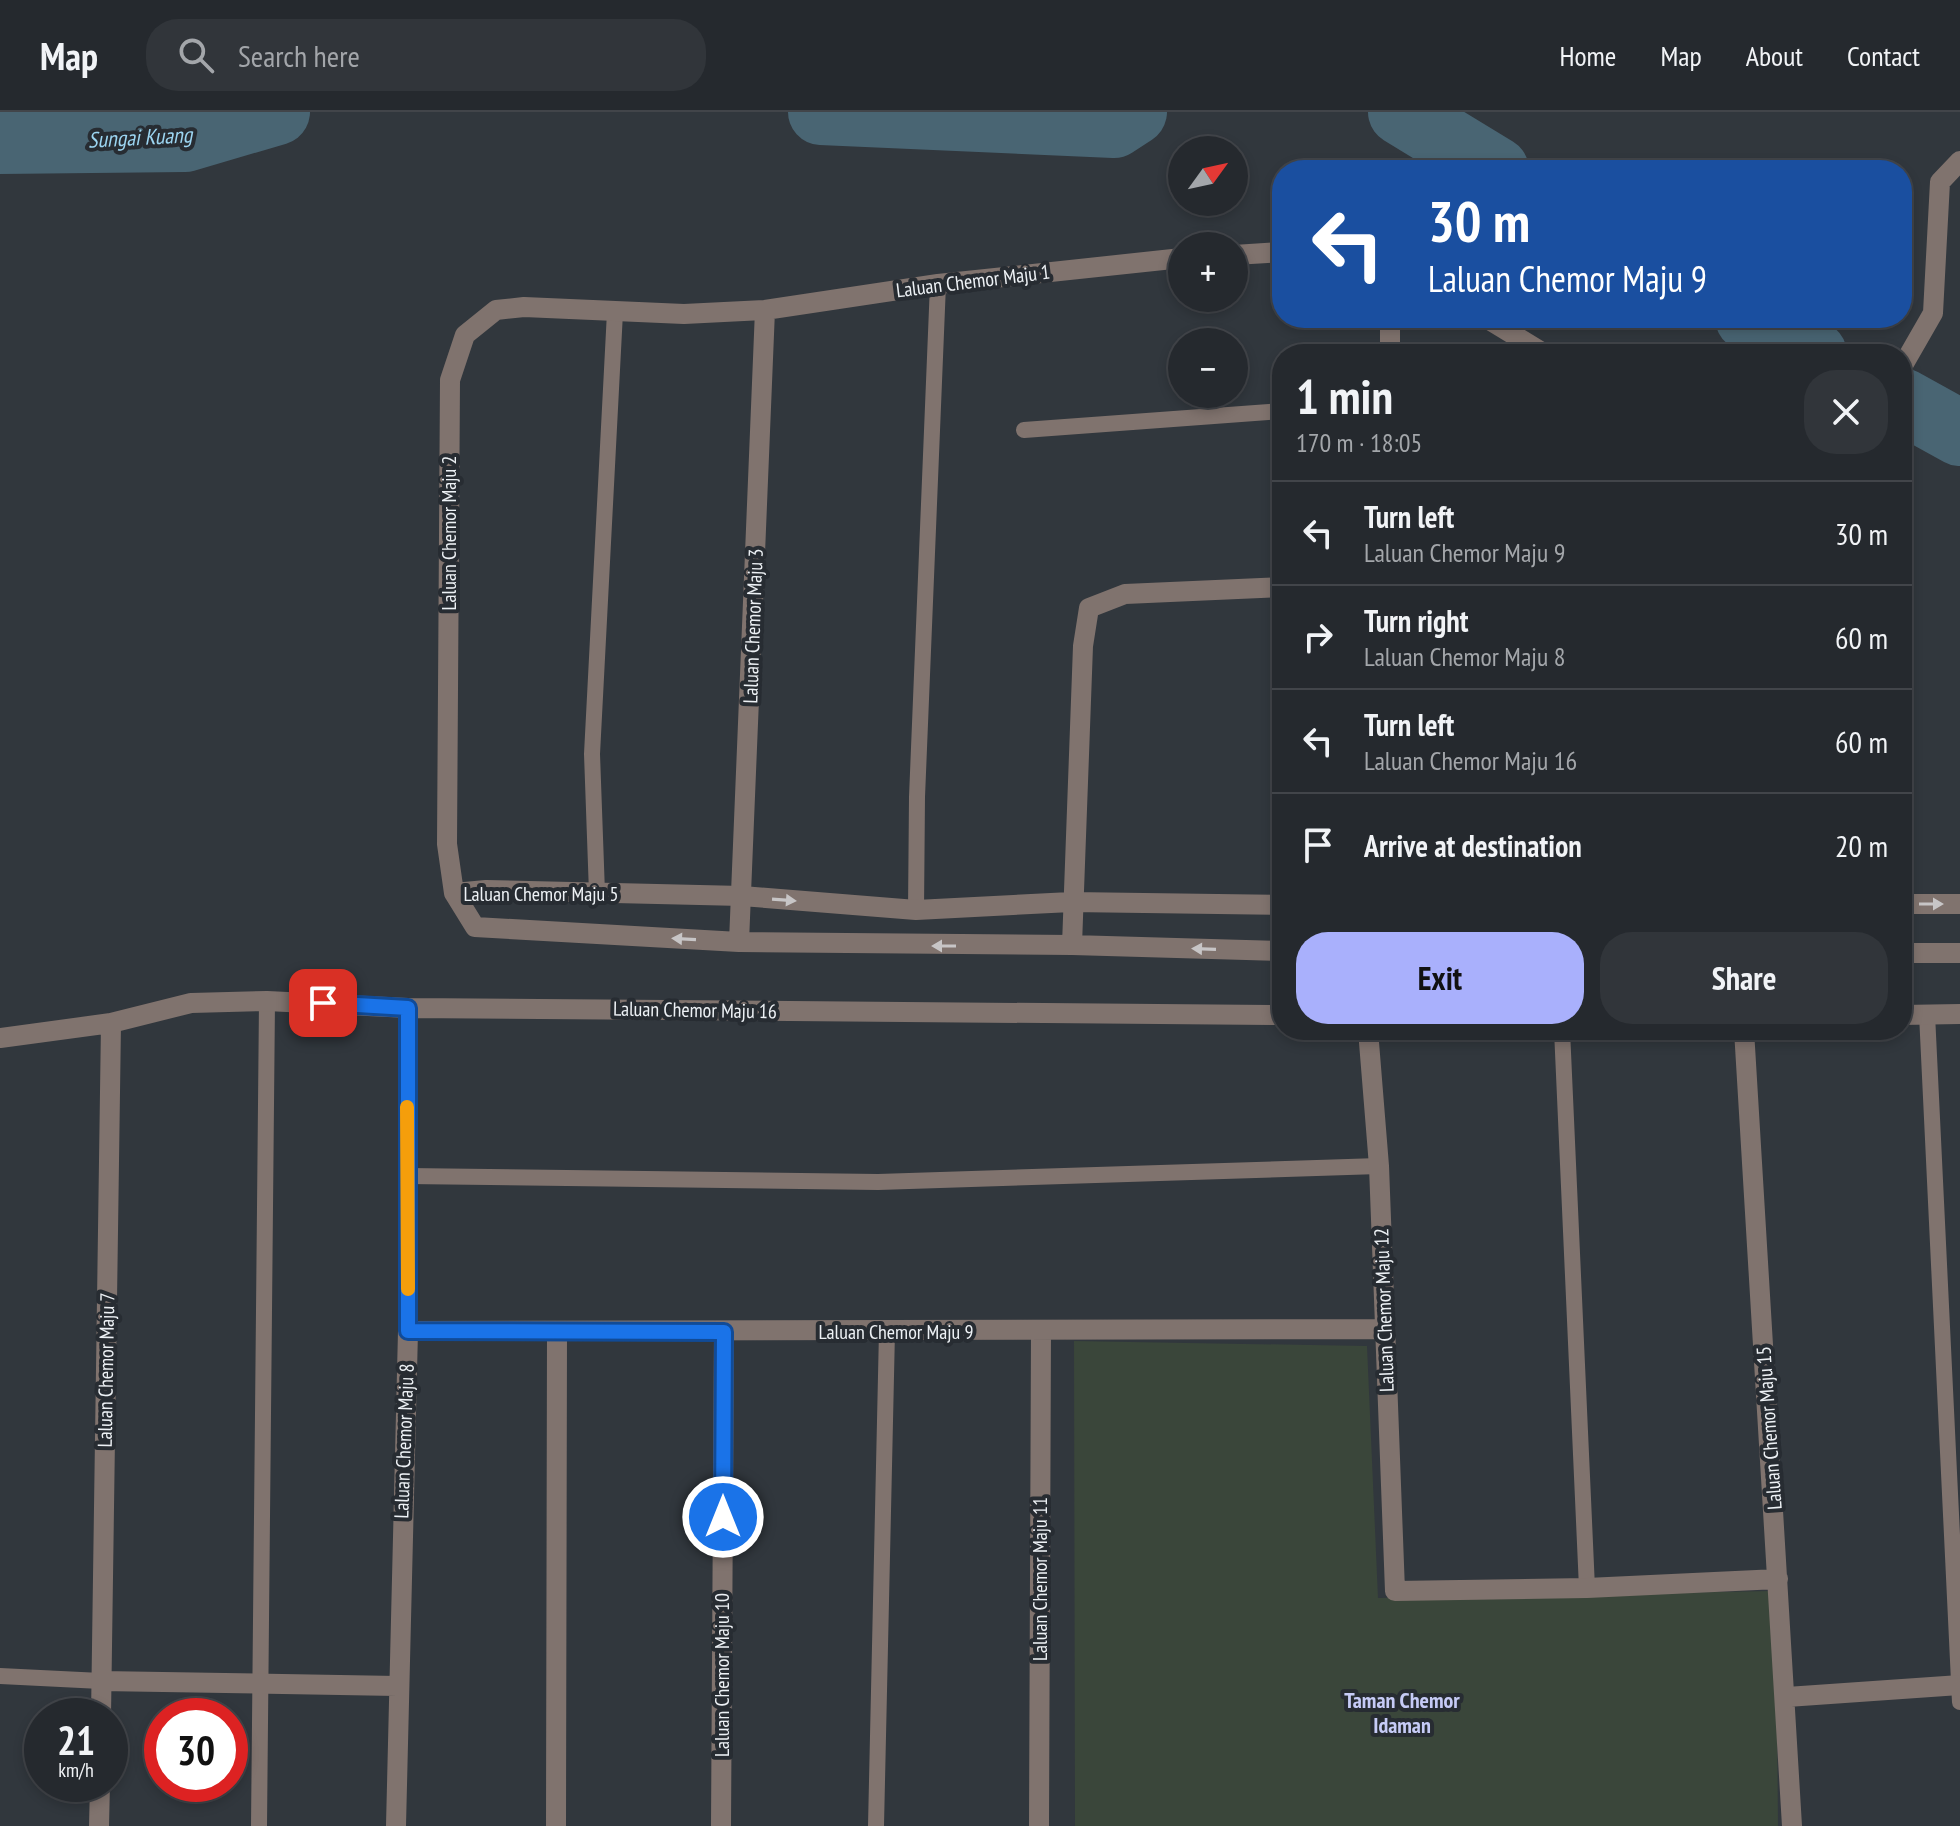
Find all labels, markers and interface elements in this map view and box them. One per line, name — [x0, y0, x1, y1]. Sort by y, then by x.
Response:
search box — [146, 19, 706, 91]
text: Map — [40, 31, 98, 80]
icon: search — [174, 33, 218, 77]
text: Search here — [238, 36, 360, 75]
text: Home — [1560, 37, 1616, 74]
text: Map — [1660, 37, 1702, 74]
text: About — [1746, 37, 1803, 74]
text: Contact — [1847, 37, 1920, 74]
water label: Sungai Kuang — [87, 120, 194, 154]
north arrow — [1168, 136, 1248, 216]
map controls — [1168, 136, 1248, 408]
text: 30 m — [1428, 185, 1530, 257]
icon: left — [1296, 192, 1400, 296]
button: + — [1168, 232, 1248, 312]
text: Laluan Chemor Maju 9 — [1428, 255, 1707, 302]
street label: Laluan Chemor Maju 1 — [895, 259, 1051, 303]
button: − — [1168, 328, 1248, 408]
text: 1 min — [1296, 365, 1393, 427]
button: close — [1804, 370, 1888, 454]
text: 170 m · 18:05 — [1296, 426, 1422, 459]
street label: Laluan Chemor Maju 2 — [436, 456, 462, 610]
text: Turn left — [1364, 497, 1454, 536]
icon: left — [1296, 511, 1340, 555]
text: 30 m — [1835, 514, 1888, 553]
text: Laluan Chemor Maju 9 — [1364, 536, 1565, 569]
street label: Laluan Chemor Maju 3 — [737, 548, 769, 704]
text: Turn right — [1364, 601, 1468, 640]
icon: right — [1296, 615, 1340, 659]
text: 60 m — [1835, 618, 1888, 657]
text: Laluan Chemor Maju 8 — [1364, 640, 1565, 673]
text: Turn left — [1364, 705, 1454, 744]
icon: left — [1296, 719, 1340, 763]
text: 60 m — [1835, 722, 1888, 761]
text: Laluan Chemor Maju 16 — [1364, 744, 1577, 777]
icon: arrive — [1296, 823, 1340, 867]
text: Arrive at destination — [1364, 826, 1582, 865]
text: 20 m — [1835, 826, 1888, 865]
street label: Laluan Chemor Maju 5 — [464, 881, 618, 907]
one-way arrow — [772, 893, 797, 906]
one-way arrow — [1919, 898, 1944, 910]
one-way arrow — [671, 932, 696, 945]
button: Exit — [1296, 932, 1584, 1024]
button: Share — [1600, 932, 1888, 1024]
one-way arrow — [931, 939, 956, 952]
one-way arrow — [1191, 942, 1216, 955]
pin — [289, 969, 357, 1037]
icon: arrive — [301, 981, 345, 1025]
street label: Laluan Chemor Maju 16 — [613, 996, 777, 1024]
street label: Laluan Chemor Maju 12 — [1368, 1228, 1400, 1392]
street label: Laluan Chemor Maju 7 — [92, 1292, 120, 1448]
street label: Laluan Chemor Maju 9 — [819, 1319, 973, 1345]
street label: Laluan Chemor Maju 15 — [1750, 1345, 1788, 1511]
street label: Laluan Chemor Maju 8 — [388, 1363, 420, 1519]
position arrow — [681, 1475, 765, 1559]
street label: Laluan Chemor Maju 11 — [1027, 1497, 1053, 1661]
street label: Laluan Chemor Maju 10 — [709, 1593, 735, 1757]
district label: Taman Chemor Idaman — [1344, 1686, 1460, 1739]
speed limit sign: 30 — [144, 1698, 248, 1802]
text: 21 — [57, 1714, 95, 1766]
text: km/h — [58, 1757, 94, 1783]

